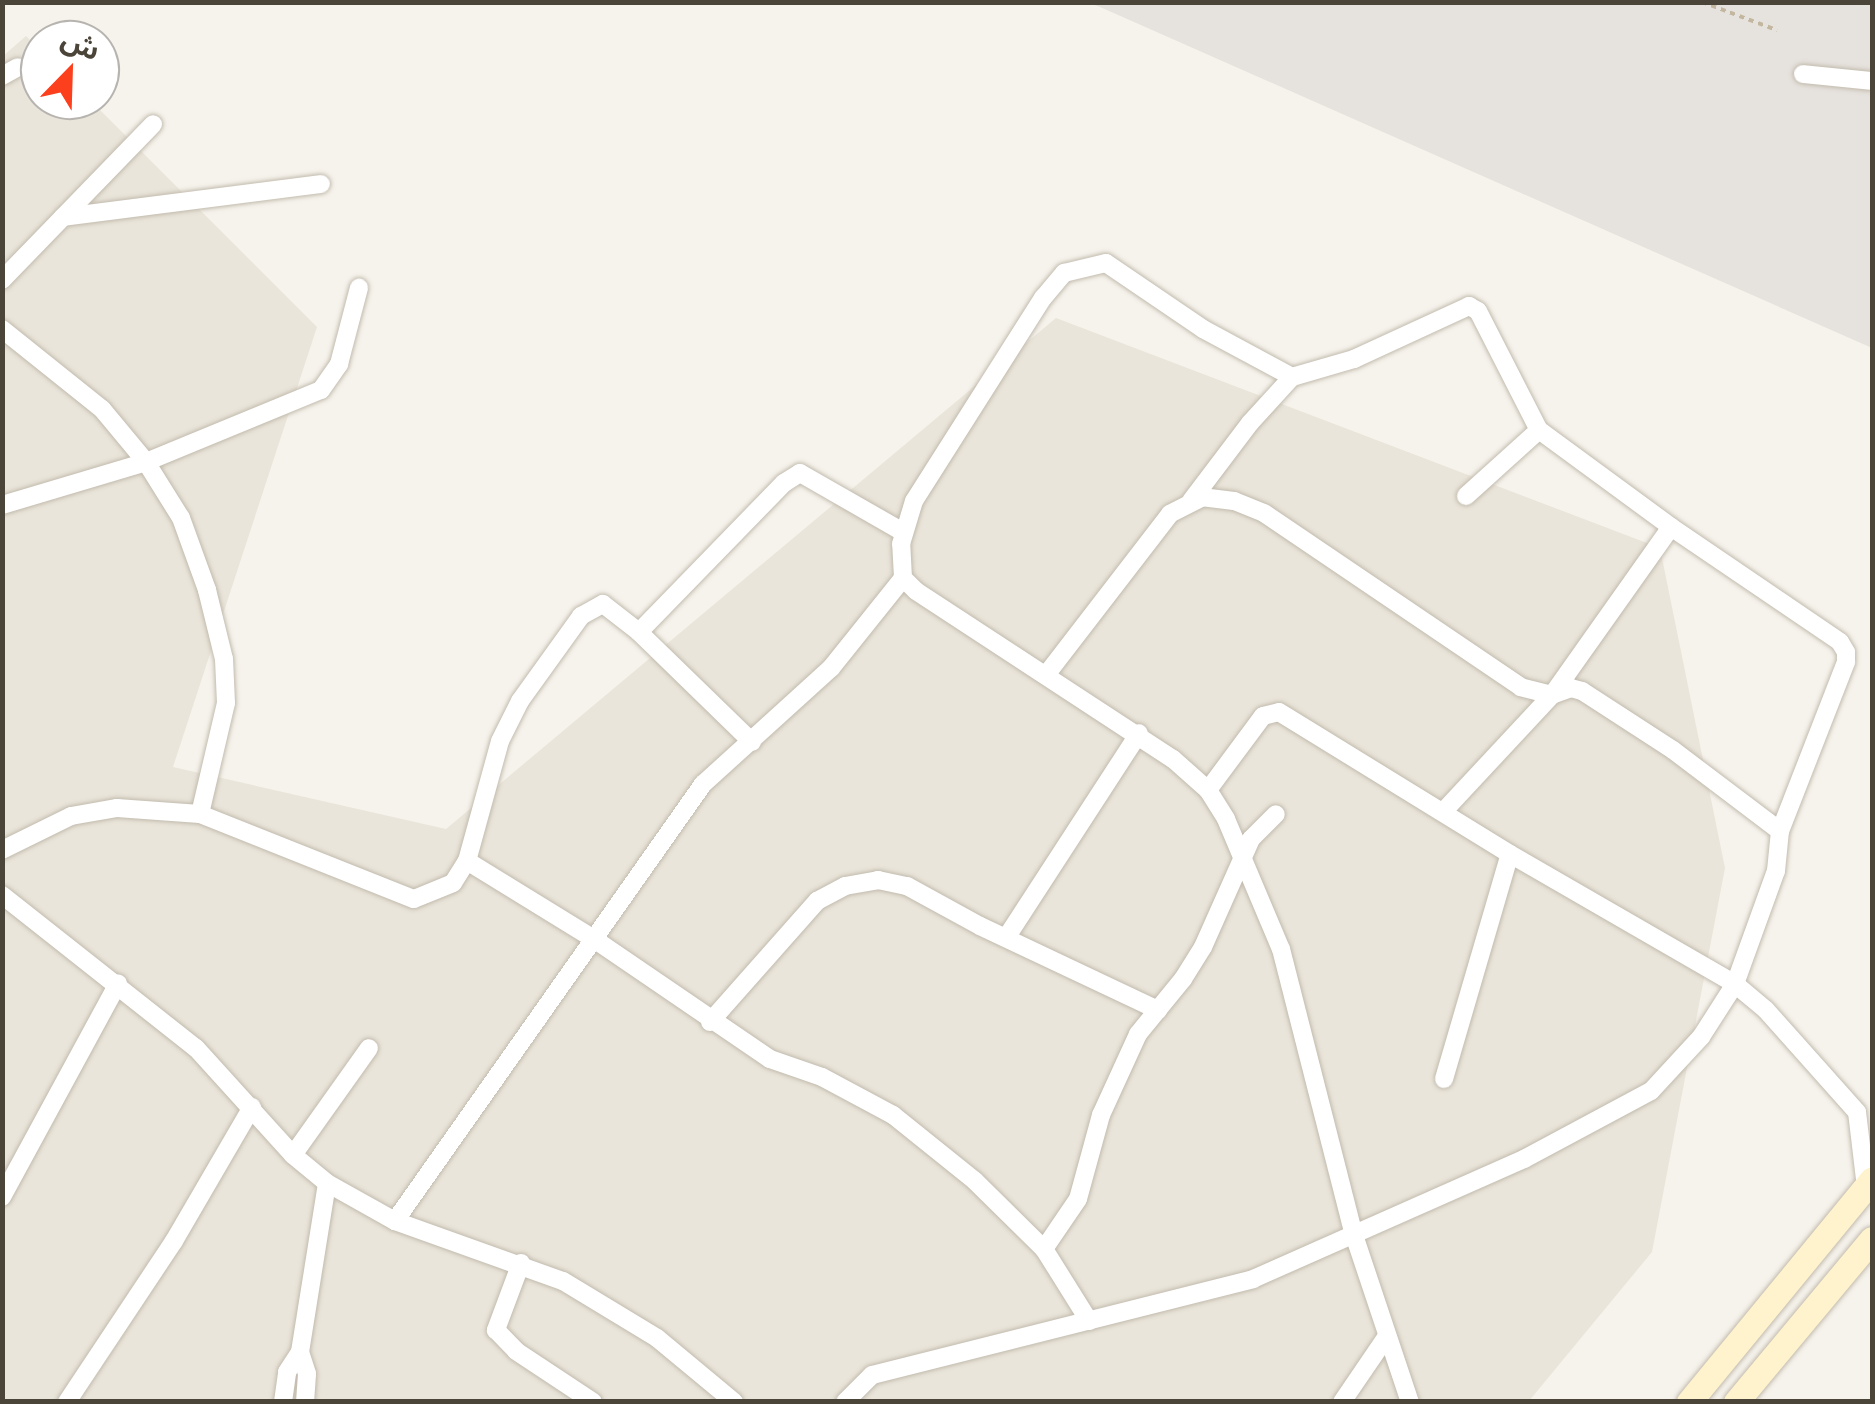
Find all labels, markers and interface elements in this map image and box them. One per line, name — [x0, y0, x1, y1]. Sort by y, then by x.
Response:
north arrow — [20, 20, 120, 120]
text: ش — [57, 21, 105, 66]

